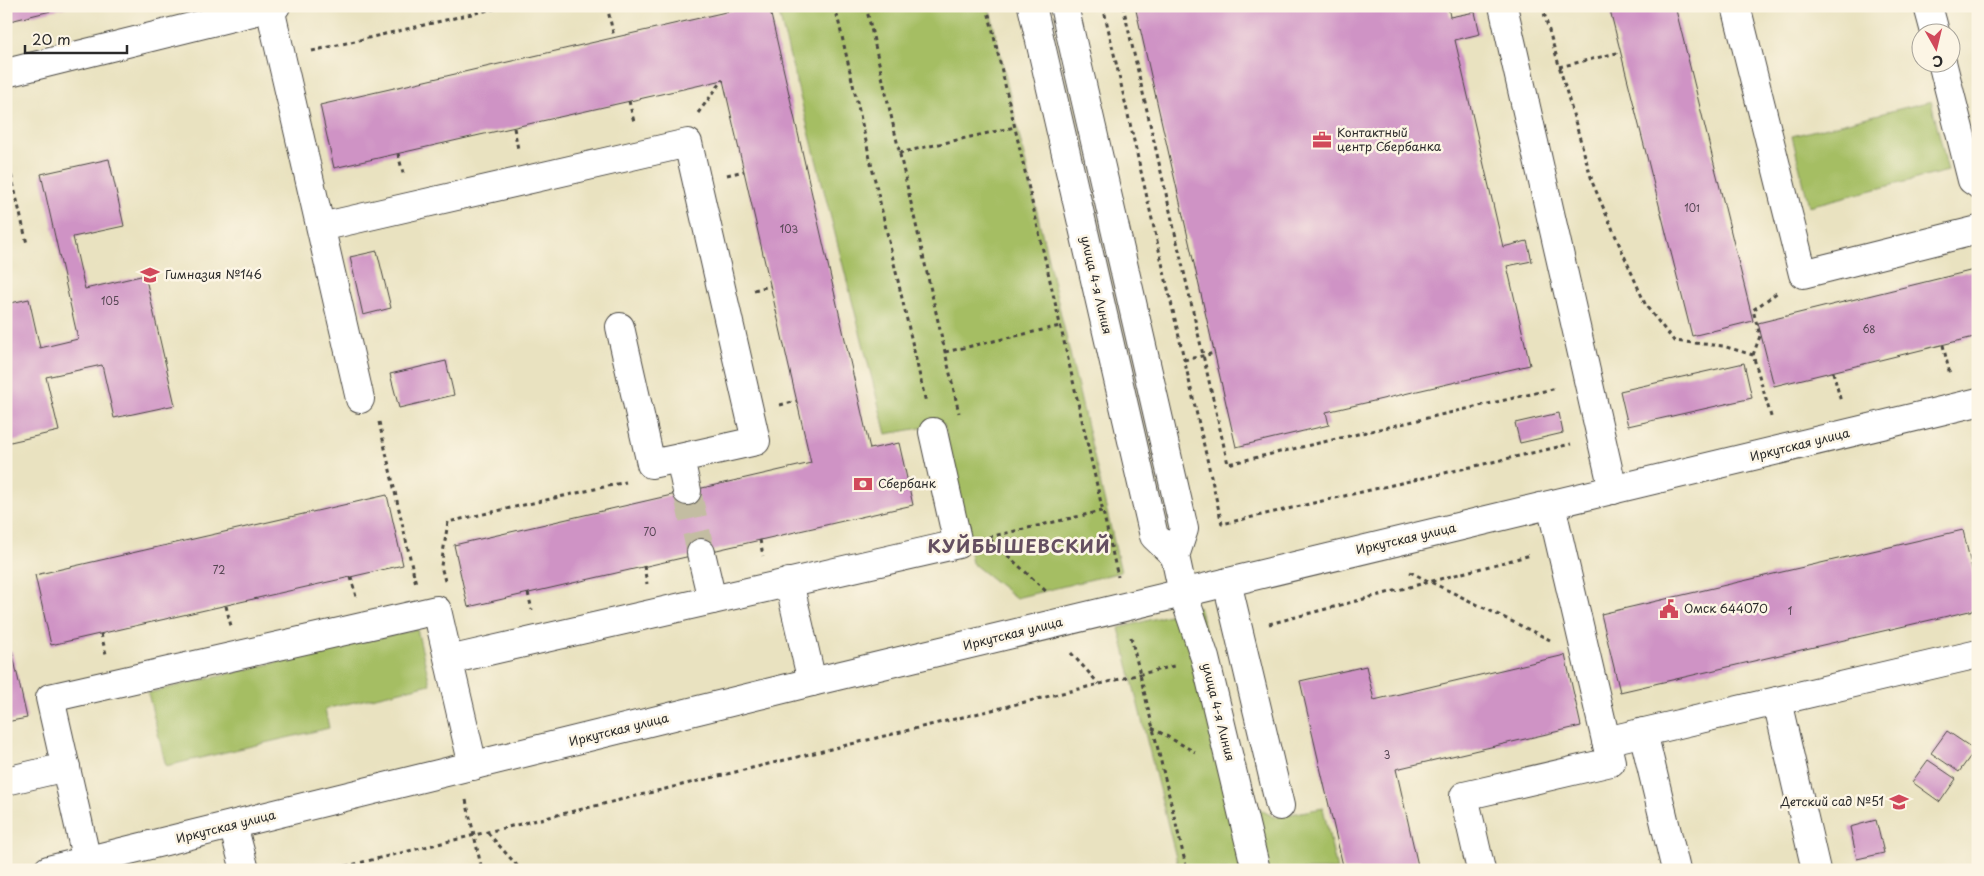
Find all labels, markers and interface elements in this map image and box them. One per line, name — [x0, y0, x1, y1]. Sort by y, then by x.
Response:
scale bar — [25, 22, 128, 54]
north arrow — [1912, 22, 1962, 72]
text: 20 m — [32, 27, 71, 50]
text: С — [1931, 50, 1945, 72]
place label: Контактный центр Сбербанка — [1337, 123, 1442, 155]
office icon: Контактный центр Сбербанка — [1311, 129, 1333, 151]
house number: 101 — [1684, 200, 1700, 215]
house number: 103 — [780, 221, 798, 236]
street label: улица 4-я Линия — [1077, 234, 1117, 336]
school or university icon: Гимназия №146 — [139, 264, 161, 286]
place label: Гимназия №146 — [165, 265, 262, 283]
house number: 105 — [101, 293, 119, 308]
house number: 68 — [1862, 321, 1876, 336]
street label: Иркутская улица — [1748, 423, 1852, 465]
bank icon: Сбербанк — [852, 473, 874, 495]
place label: Сбербанк — [878, 474, 937, 492]
street label: Иркутская улица — [1354, 518, 1458, 558]
house number: 70 — [644, 524, 656, 539]
district label: КУЙБЫШЕВСКИЙ — [927, 532, 1111, 559]
house number: 72 — [213, 562, 225, 577]
public building icon: Омск 644070 — [1658, 598, 1680, 620]
place label: Омск 644070 — [1684, 599, 1768, 617]
house number: 1 — [1788, 603, 1792, 618]
street label: Иркутская улица — [961, 612, 1065, 654]
street label: улица 4-я Линия — [1198, 661, 1240, 763]
street label: Иркутская улица — [567, 708, 671, 750]
house number: 3 — [1384, 747, 1390, 762]
school or university icon: Детский сад №51 — [1888, 791, 1910, 813]
place label: Детский сад №51 — [1780, 792, 1884, 810]
street label: Иркутская улица — [174, 805, 278, 847]

